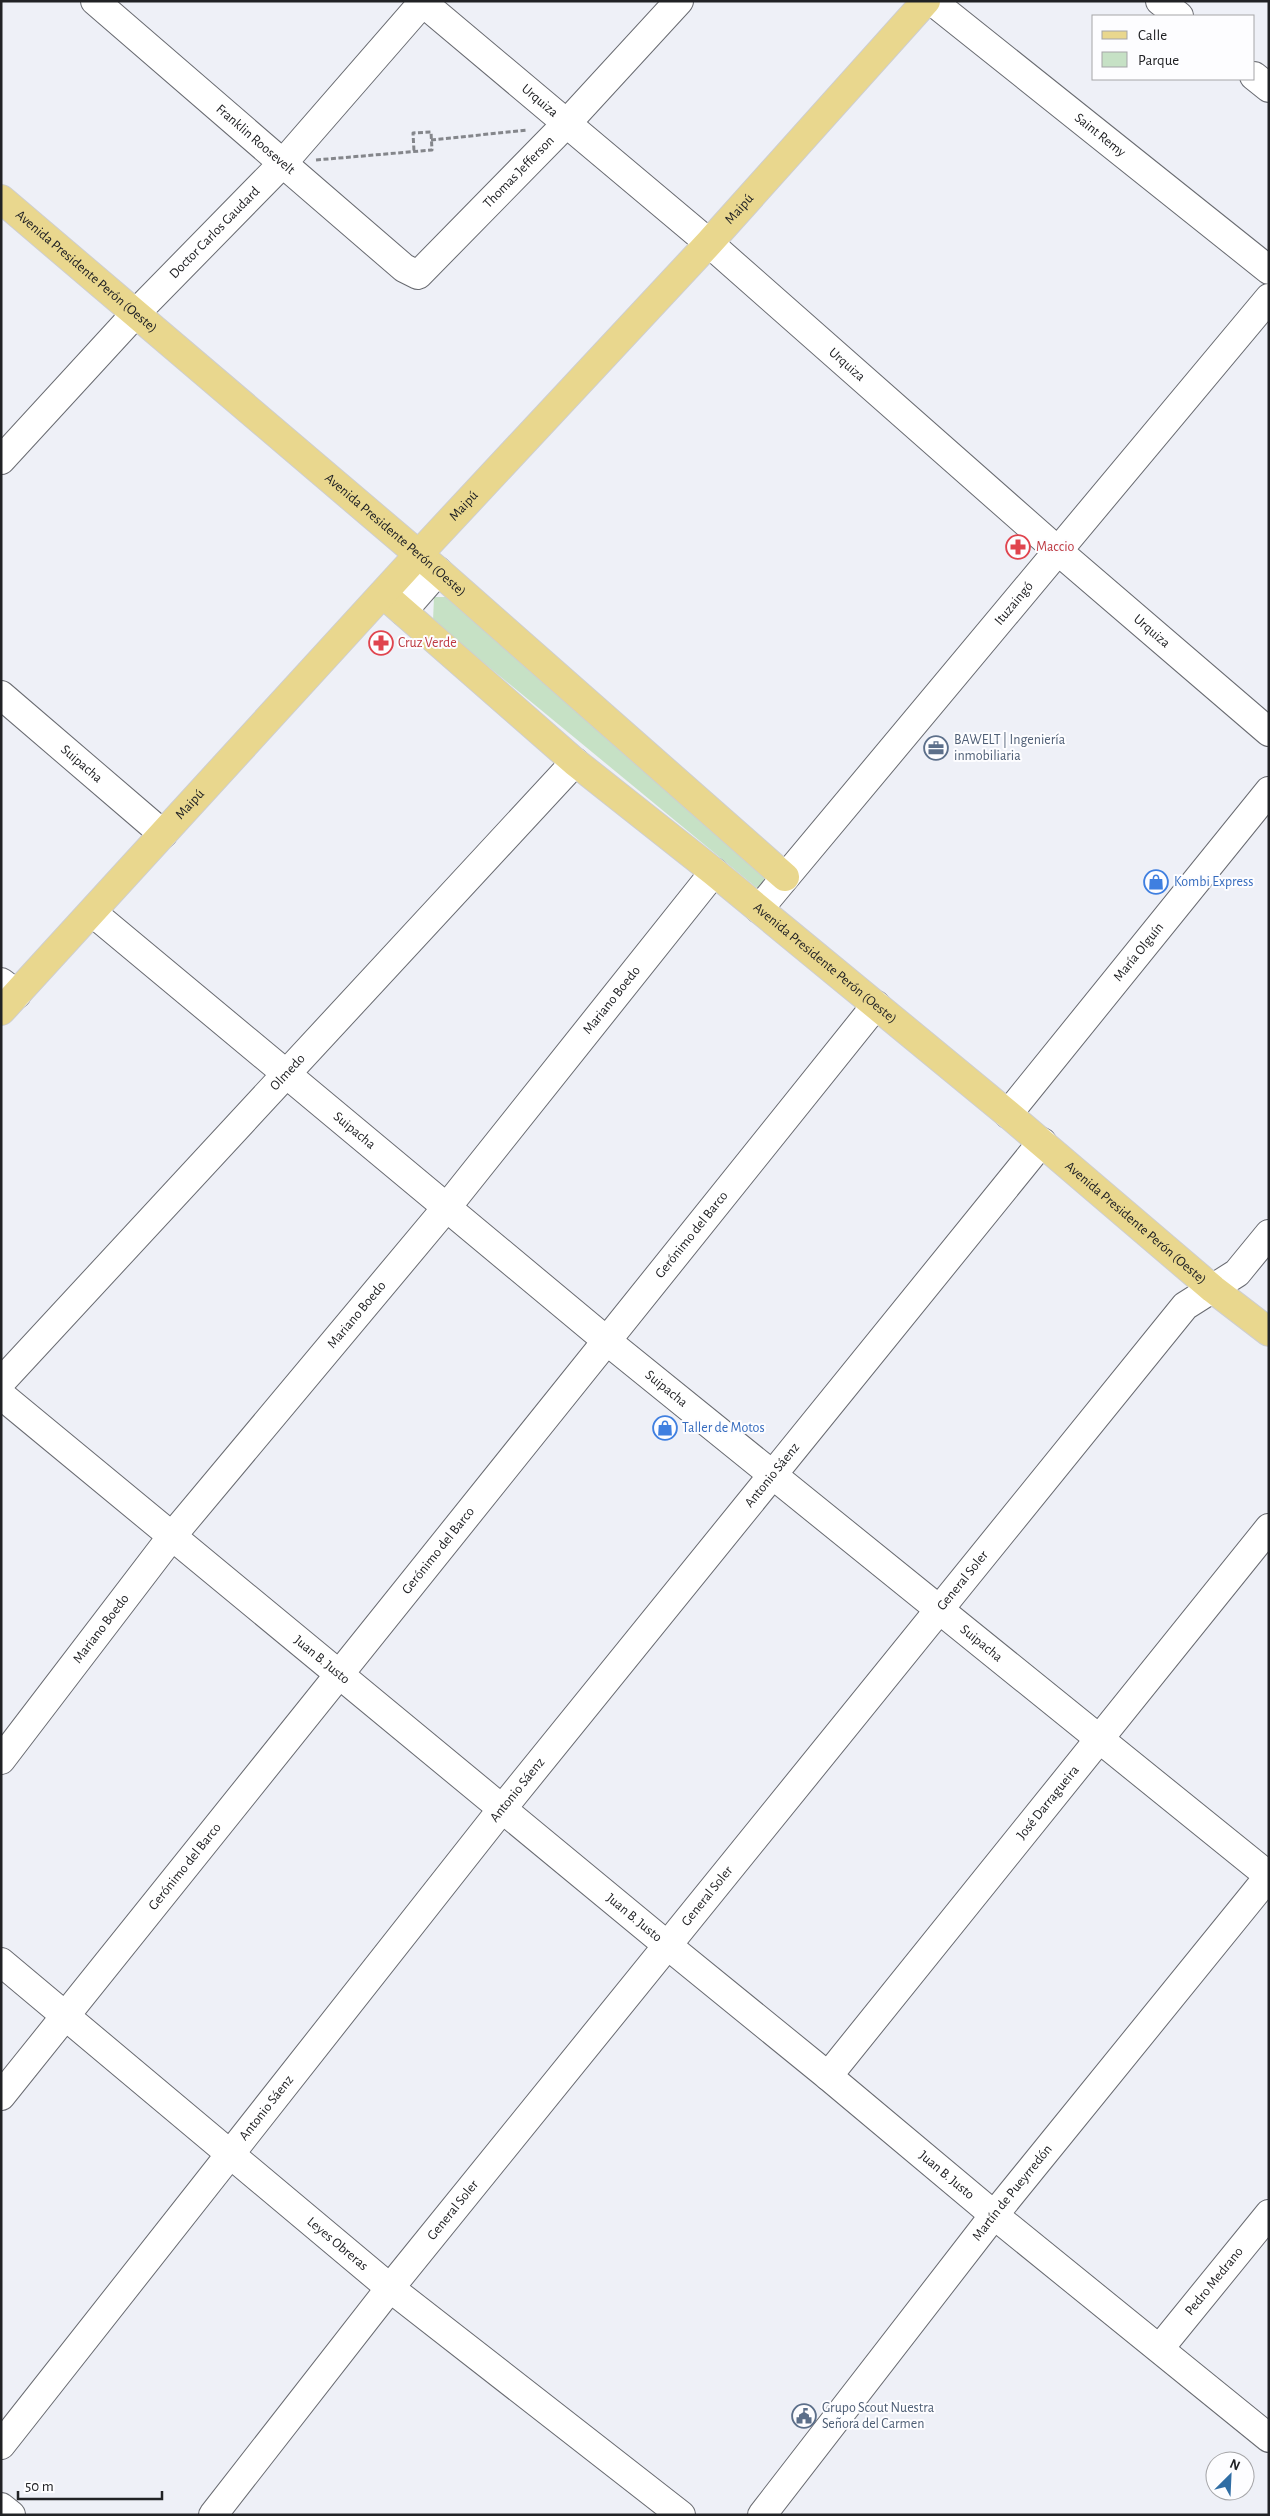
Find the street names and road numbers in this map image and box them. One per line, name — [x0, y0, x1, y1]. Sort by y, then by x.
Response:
street label: Urquiza — [519, 82, 561, 120]
street label: Franklin Roosevelt — [213, 102, 298, 178]
street label: Saint Remy — [1072, 111, 1128, 160]
street label: Thomas Jefferson — [481, 133, 557, 211]
street label: Doctor Carlos Gaudard — [167, 184, 263, 281]
street label: Maipú — [722, 191, 756, 227]
street label: Avenida Presidente Perón (Oeste) — [13, 208, 160, 336]
street label: Urquiza — [826, 345, 868, 384]
street label: Avenida Presidente Perón (Oeste) — [322, 471, 469, 599]
street label: Maipú — [447, 488, 481, 524]
street label: Ituzaingó — [992, 579, 1036, 628]
street label: Urquiza — [1131, 612, 1173, 651]
street label: Suipacha — [58, 742, 105, 786]
street label: Maipú — [173, 787, 207, 822]
street label: Avenida Presidente Perón (Oeste) — [751, 900, 899, 1026]
street label: María Olguín — [1111, 920, 1166, 984]
street label: Mariano Boedo — [581, 963, 643, 1037]
street label: Olmedo — [268, 1051, 308, 1093]
street label: Suipacha — [331, 1109, 378, 1152]
street label: Avenida Presidente Perón (Oeste) — [1062, 1159, 1209, 1287]
street label: Gerónimo del Barco — [653, 1189, 731, 1281]
street label: Mariano Boedo — [325, 1279, 389, 1351]
street label: Suipacha — [642, 1368, 690, 1410]
street label: Antonio Sáenz — [742, 1440, 802, 1510]
street label: Gerónimo del Barco — [399, 1504, 477, 1597]
street label: General Soler — [934, 1548, 991, 1613]
street label: Mariano Boedo — [70, 1592, 132, 1666]
street label: Suipacha — [957, 1622, 1005, 1665]
street label: Juan B. Justo — [291, 1633, 352, 1687]
street label: Antonio Sáenz — [487, 1755, 548, 1825]
street label: José Darragueira — [1014, 1763, 1082, 1842]
street label: Gerónimo del Barco — [146, 1820, 224, 1913]
street label: General Soler — [679, 1863, 736, 1929]
street label: Juan B. Justo — [604, 1891, 665, 1945]
street label: Antonio Sáenz — [237, 2073, 296, 2143]
street label: Martín de Pueyrredón — [970, 2142, 1055, 2243]
street label: Juan B. Justo — [916, 2148, 977, 2202]
street label: General Soler — [425, 2177, 482, 2243]
street label: Leyes Obreras — [304, 2215, 371, 2273]
street label: Pedro Medrano — [1182, 2244, 1246, 2318]

